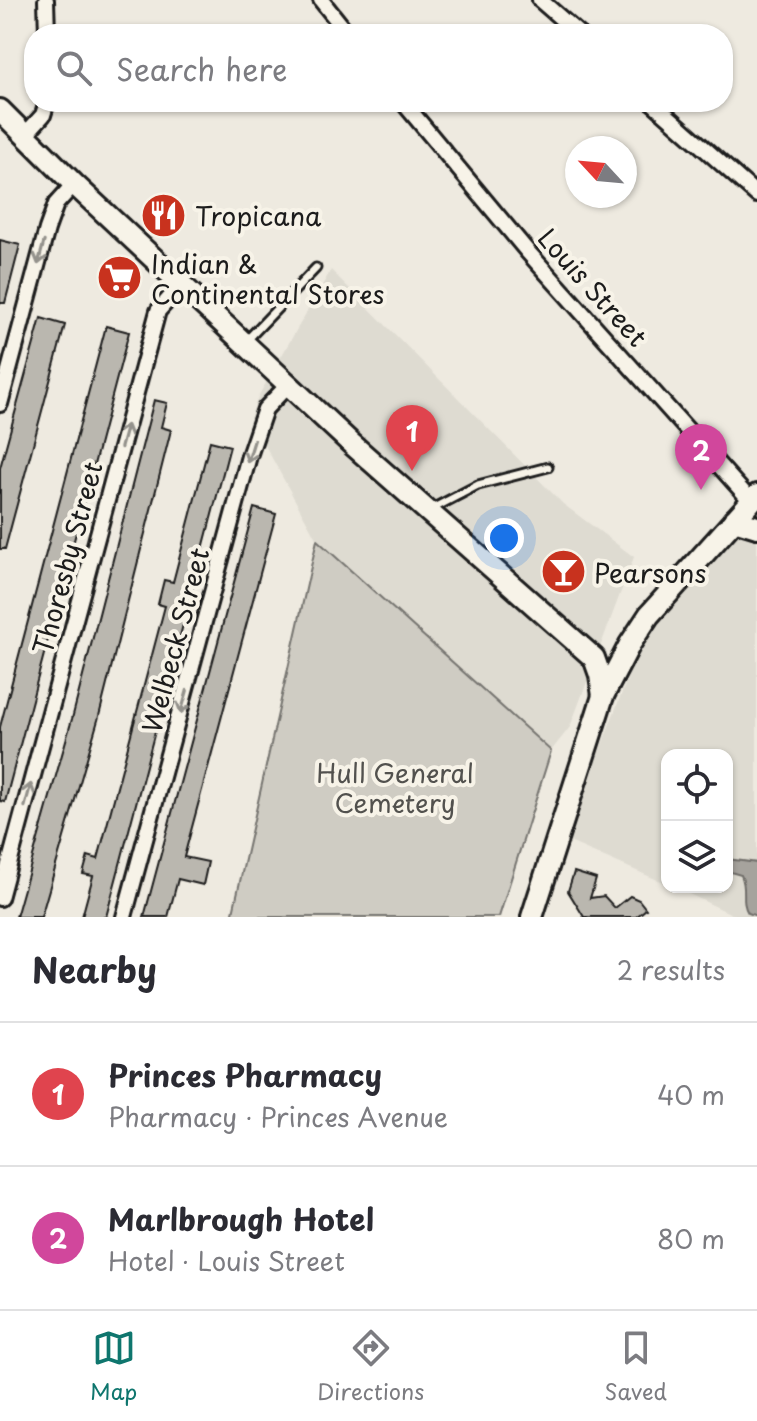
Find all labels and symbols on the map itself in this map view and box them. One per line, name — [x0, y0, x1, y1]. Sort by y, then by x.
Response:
north arrow — [565, 136, 637, 208]
restaurant icon: Tropicana — [140, 191, 188, 239]
place label: Tropicana — [195, 196, 322, 235]
street label: Louis Street — [529, 219, 657, 355]
one-way arrow — [32, 239, 47, 265]
place label: Indian & Continental Stores — [151, 244, 384, 313]
supermarket icon: Indian & Continental Stores — [96, 254, 144, 302]
pin: 1 — [386, 405, 438, 471]
one-way arrow — [118, 424, 133, 450]
pin: 2 — [675, 424, 727, 490]
one-way arrow — [243, 438, 258, 464]
street label: Thoresby Street — [23, 457, 112, 659]
your location — [484, 518, 524, 558]
street label: Welbeck Street — [132, 543, 218, 737]
bar icon: Pearsons — [539, 548, 587, 596]
place label: Pearsons — [594, 553, 706, 592]
one-way arrow — [175, 689, 190, 715]
park label: Hull General Cemetery — [316, 753, 474, 822]
one-way arrow — [21, 783, 36, 809]

